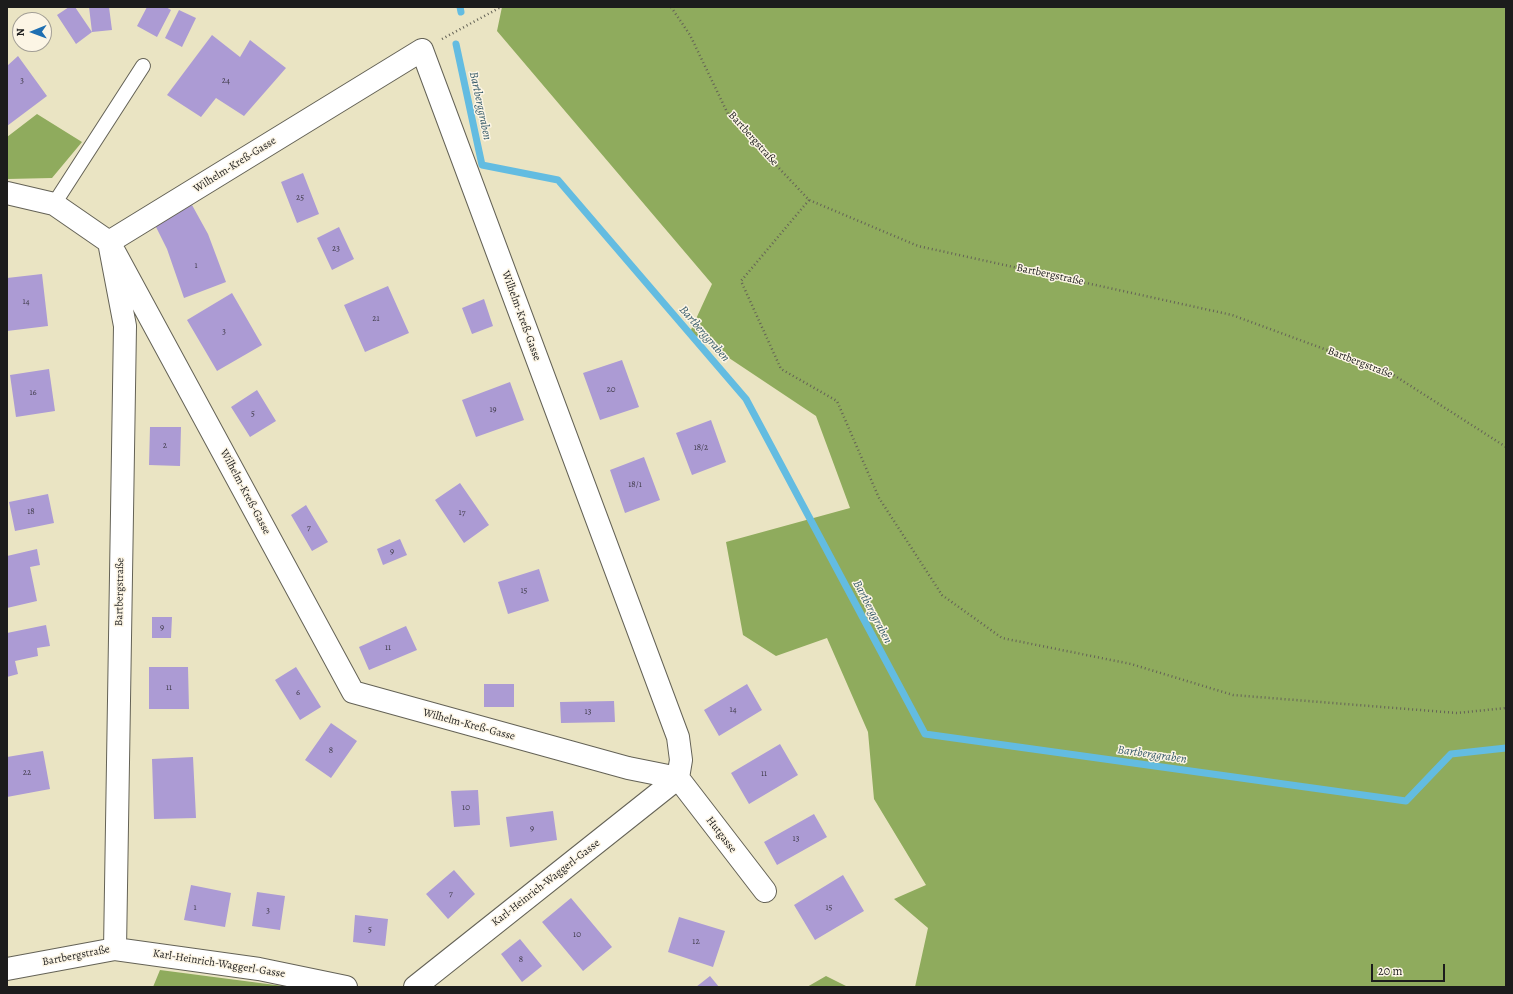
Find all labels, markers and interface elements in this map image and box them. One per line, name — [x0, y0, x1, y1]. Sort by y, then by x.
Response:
north arrow — [12, 12, 52, 52]
text: N — [13, 28, 28, 36]
water label: Bartberggraben — [466, 70, 494, 142]
house number: 3 — [20, 76, 24, 86]
house number: 24 — [222, 76, 230, 86]
street label: Bartbergstraße — [725, 109, 781, 169]
street label: Wilhelm-Kreß-Gasse — [191, 134, 279, 196]
house number: 25 — [296, 193, 304, 203]
house number: 23 — [332, 244, 340, 254]
house number: 1 — [194, 261, 198, 271]
street label: Bartbergstraße — [1015, 261, 1085, 289]
street label: Wilhelm-Kreß-Gasse — [499, 269, 543, 363]
house number: 14 — [22, 297, 30, 307]
water label: Bartberggraben — [676, 303, 732, 365]
house number: 21 — [372, 314, 380, 324]
house number: 3 — [222, 327, 226, 337]
street label: Bartbergstraße — [1326, 345, 1394, 381]
house number: 20 — [606, 385, 616, 395]
house number: 16 — [29, 388, 37, 398]
house number: 19 — [489, 405, 497, 415]
house number: 5 — [251, 409, 255, 419]
house number: 2 — [163, 441, 167, 451]
house number: 18/2 — [694, 443, 708, 453]
street label: Wilhelm-Kreß-Gasse — [217, 447, 273, 537]
house number: 18/1 — [628, 480, 642, 490]
house number: 18 — [27, 507, 35, 517]
house number: 17 — [459, 508, 465, 518]
house number: 7 — [307, 523, 311, 533]
house number: 9 — [390, 547, 394, 557]
street label: Bartbergstraße — [113, 558, 127, 626]
water label: Bartberggraben — [849, 578, 895, 646]
house number: 15 — [521, 586, 527, 596]
house number: 9 — [160, 623, 164, 633]
house number: 11 — [385, 643, 391, 653]
house number: 11 — [166, 683, 172, 693]
house number: 6 — [296, 688, 300, 698]
house number: 14 — [729, 705, 737, 715]
street label: Wilhelm-Kreß-Gasse — [421, 706, 517, 744]
house number: 13 — [585, 707, 591, 717]
water label: Bartberggraben — [1117, 743, 1187, 767]
house number: 8 — [329, 746, 333, 756]
house number: 22 — [23, 768, 31, 778]
house number: 11 — [761, 769, 767, 779]
house number: 10 — [462, 803, 470, 813]
street label: Hutgasse — [703, 814, 739, 856]
house number: 9 — [530, 824, 534, 834]
house number: 13 — [793, 834, 799, 844]
street label: Karl-Heinrich-Waggerl-Gasse — [489, 837, 603, 929]
house number: 7 — [449, 889, 453, 899]
house number: 1 — [193, 903, 197, 913]
house number: 15 — [826, 903, 832, 913]
house number: 3 — [266, 906, 270, 916]
house number: 5 — [368, 925, 372, 935]
house number: 10 — [573, 930, 581, 940]
house number: 12 — [692, 937, 700, 947]
street label: Bartbergstraße — [41, 943, 111, 969]
street label: Karl-Heinrich-Waggerl-Gasse — [152, 947, 286, 981]
house number: 8 — [519, 955, 523, 965]
scale bar — [1373, 956, 1447, 982]
text: 20 m — [1378, 963, 1402, 979]

